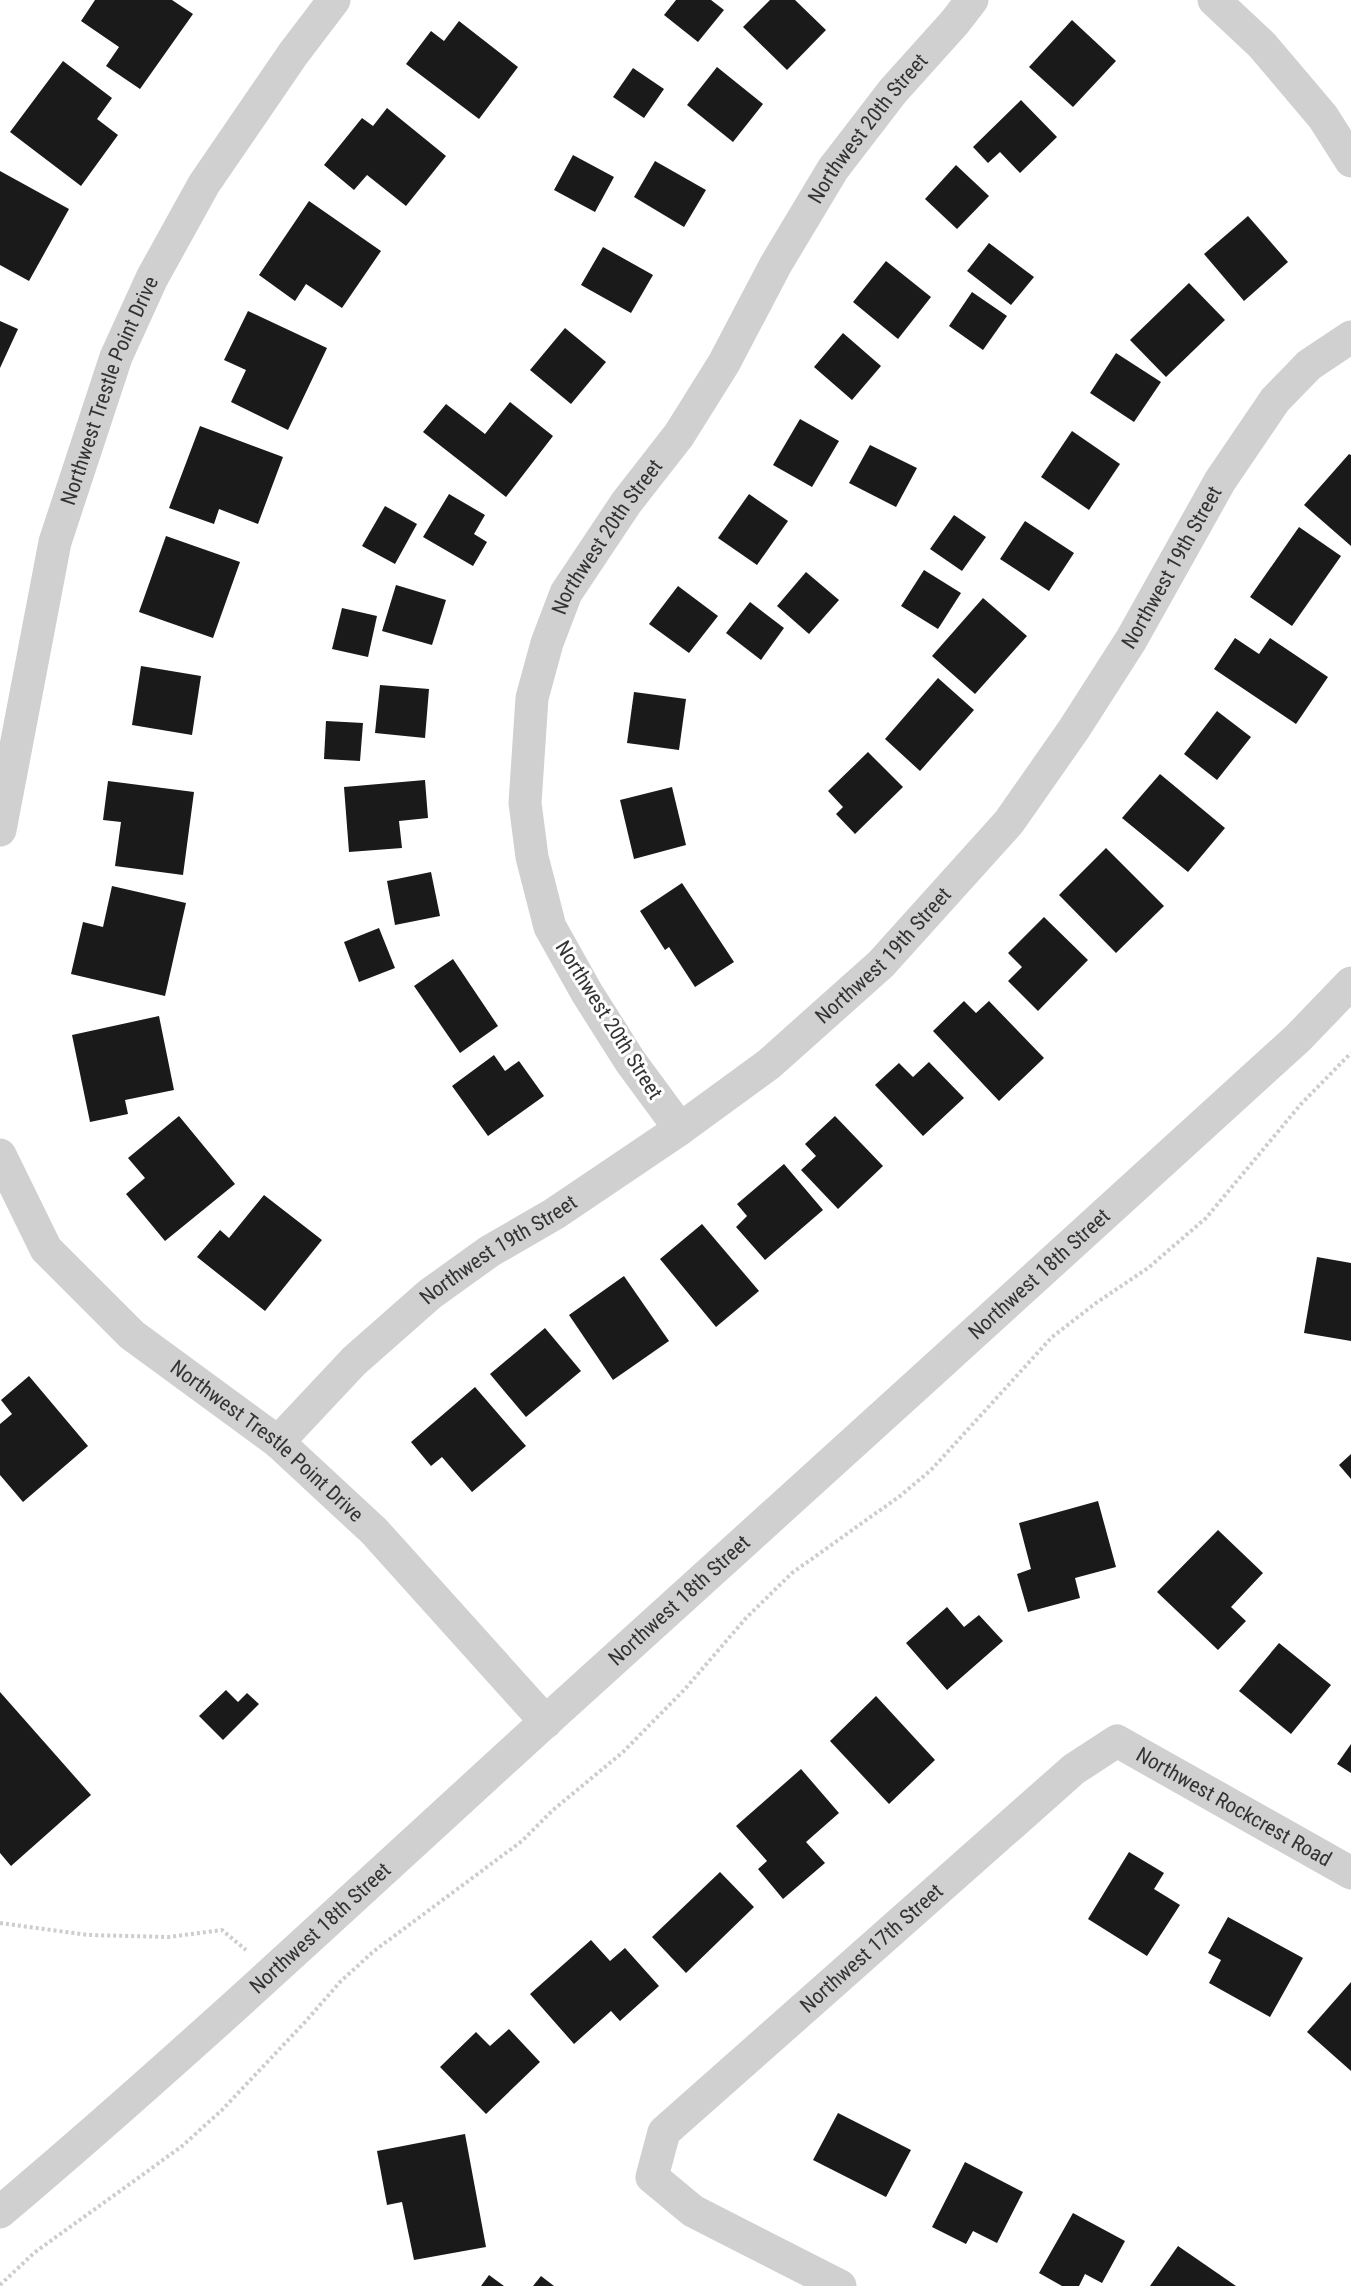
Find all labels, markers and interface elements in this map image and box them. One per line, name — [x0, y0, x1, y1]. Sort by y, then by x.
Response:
street label: Northwest 20th Street — [803, 49, 933, 208]
street label: Northwest Trestle Point Drive — [56, 273, 163, 508]
street label: Northwest 20th Street — [547, 455, 667, 618]
street label: Northwest 19th Street — [1117, 482, 1227, 653]
street label: Northwest 19th Street — [811, 883, 956, 1029]
street label: Northwest 20th Street — [551, 936, 667, 1104]
street label: Northwest 19th Street — [415, 1190, 581, 1309]
street label: Northwest 18th Street — [964, 1204, 1115, 1344]
street label: Northwest Trestle Point Drive — [166, 1355, 368, 1527]
street label: Northwest 18th Street — [604, 1530, 755, 1670]
street label: Northwest Rockcrest Road — [1132, 1742, 1336, 1872]
street label: Northwest 18th Street — [245, 1858, 396, 1998]
street label: Northwest 17th Street — [795, 1879, 948, 2018]

